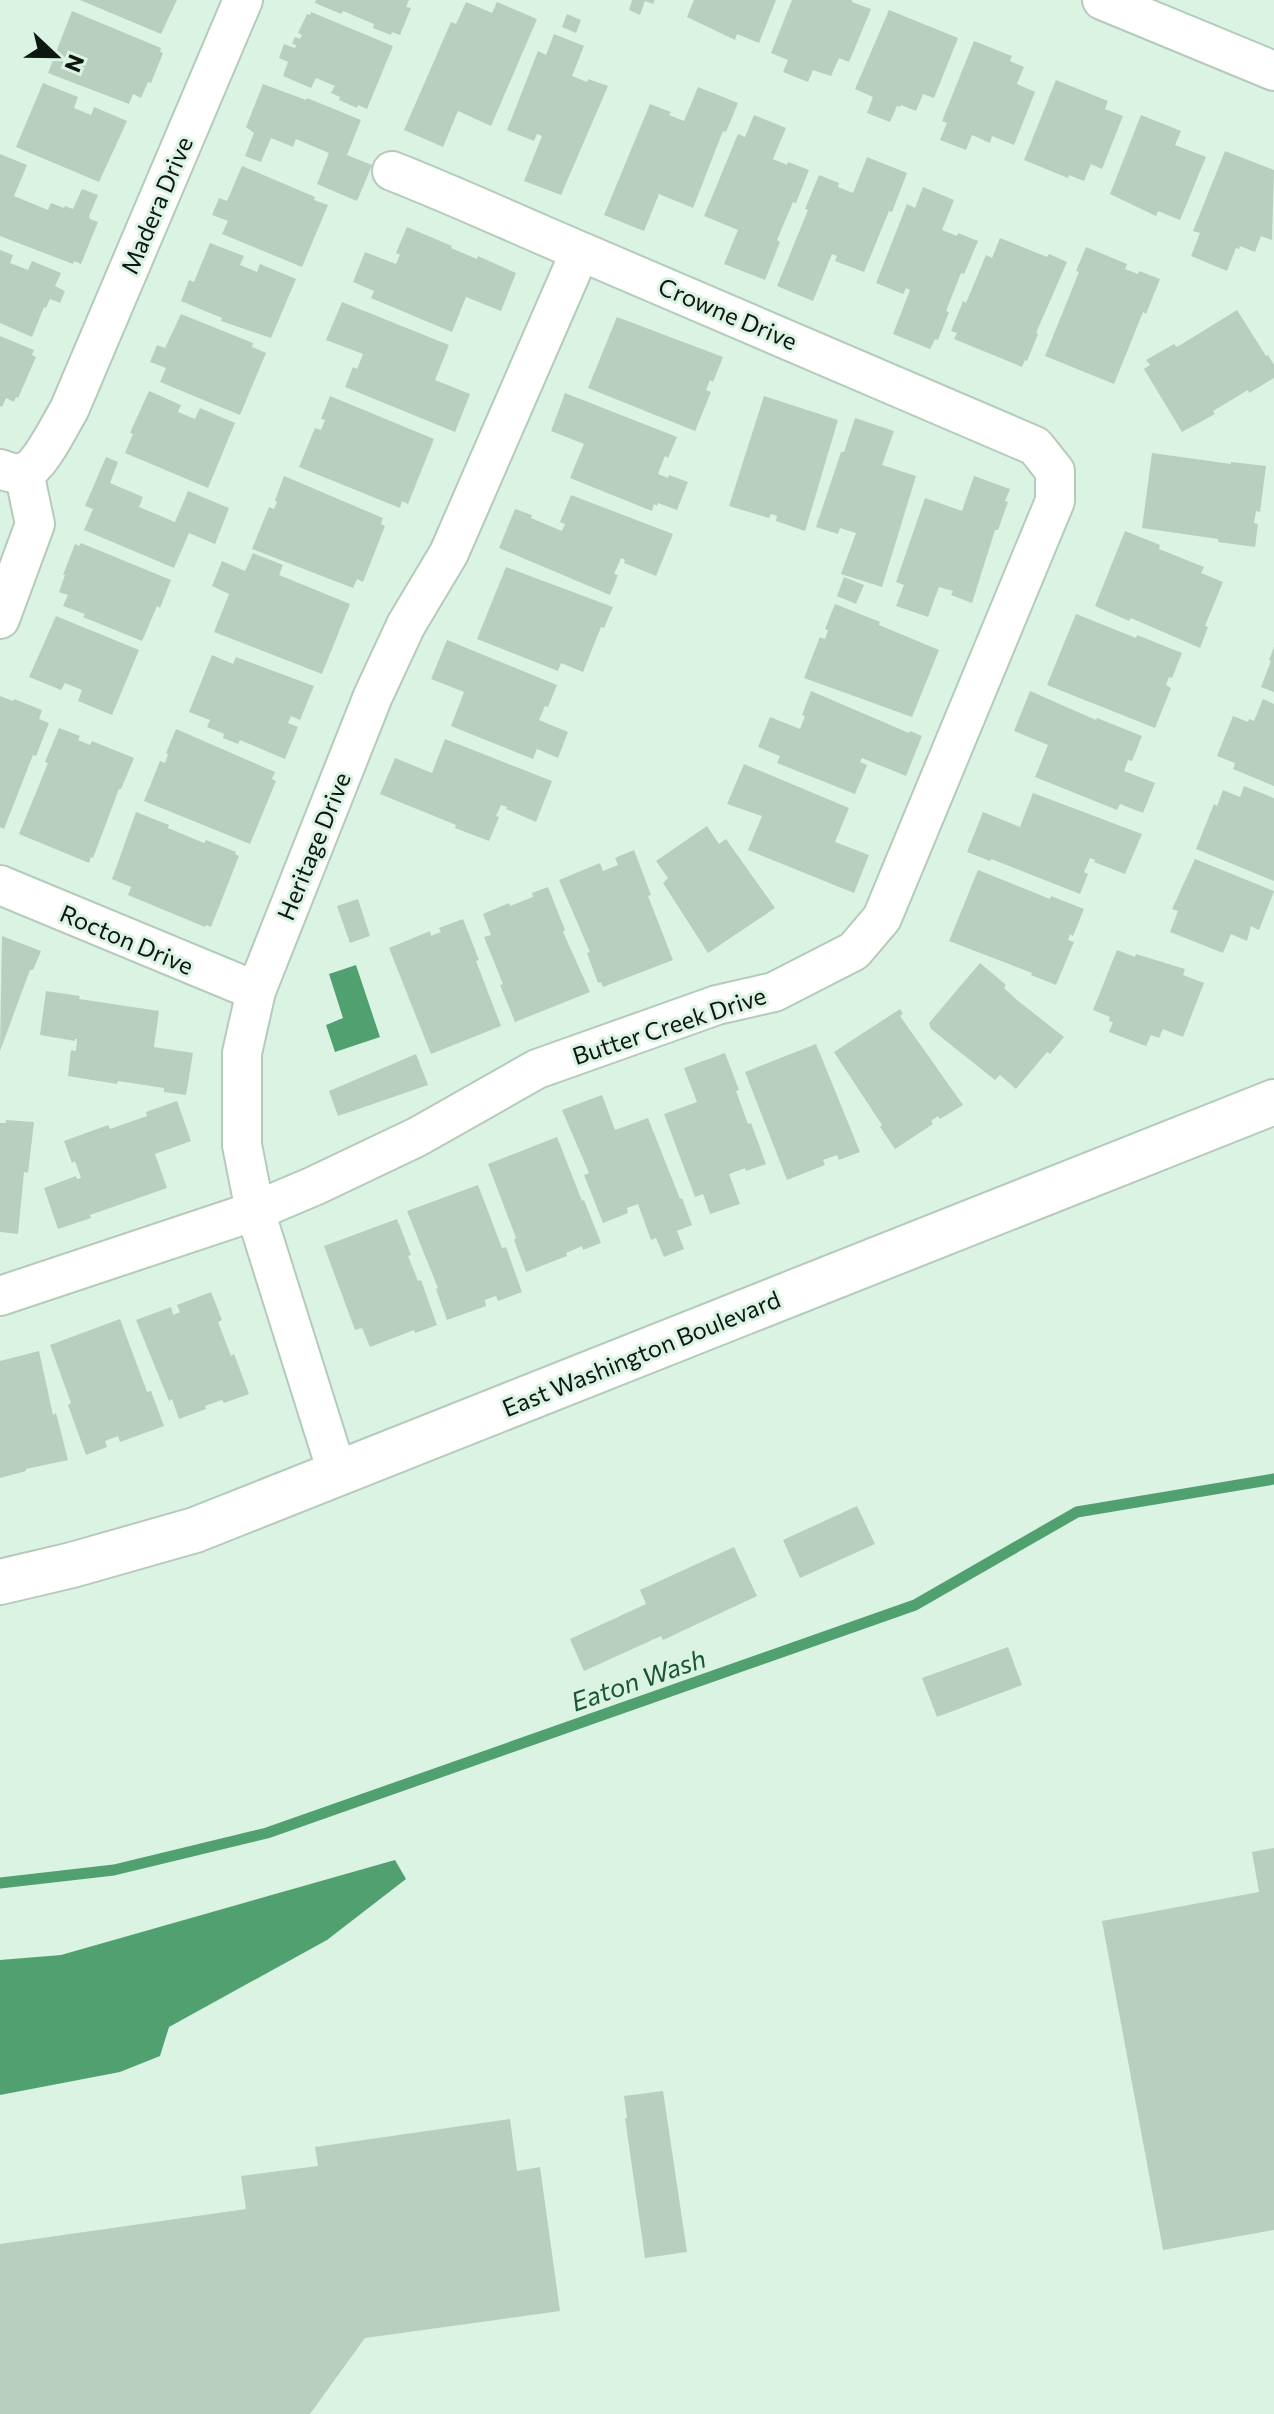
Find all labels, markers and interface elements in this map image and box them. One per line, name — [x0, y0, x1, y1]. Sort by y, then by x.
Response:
north arrow — [16, 16, 96, 96]
text: N — [59, 51, 91, 76]
street label: Madera Drive — [114, 132, 198, 278]
street label: Crowne Drive — [654, 271, 802, 355]
street label: Heritage Drive — [270, 768, 356, 924]
street label: Rocton Drive — [56, 898, 198, 980]
street label: Butter Creek Drive — [569, 980, 769, 1070]
street label: East Washington Boulevard — [498, 1284, 784, 1422]
water label: Eaton Wash — [567, 1641, 709, 1717]

